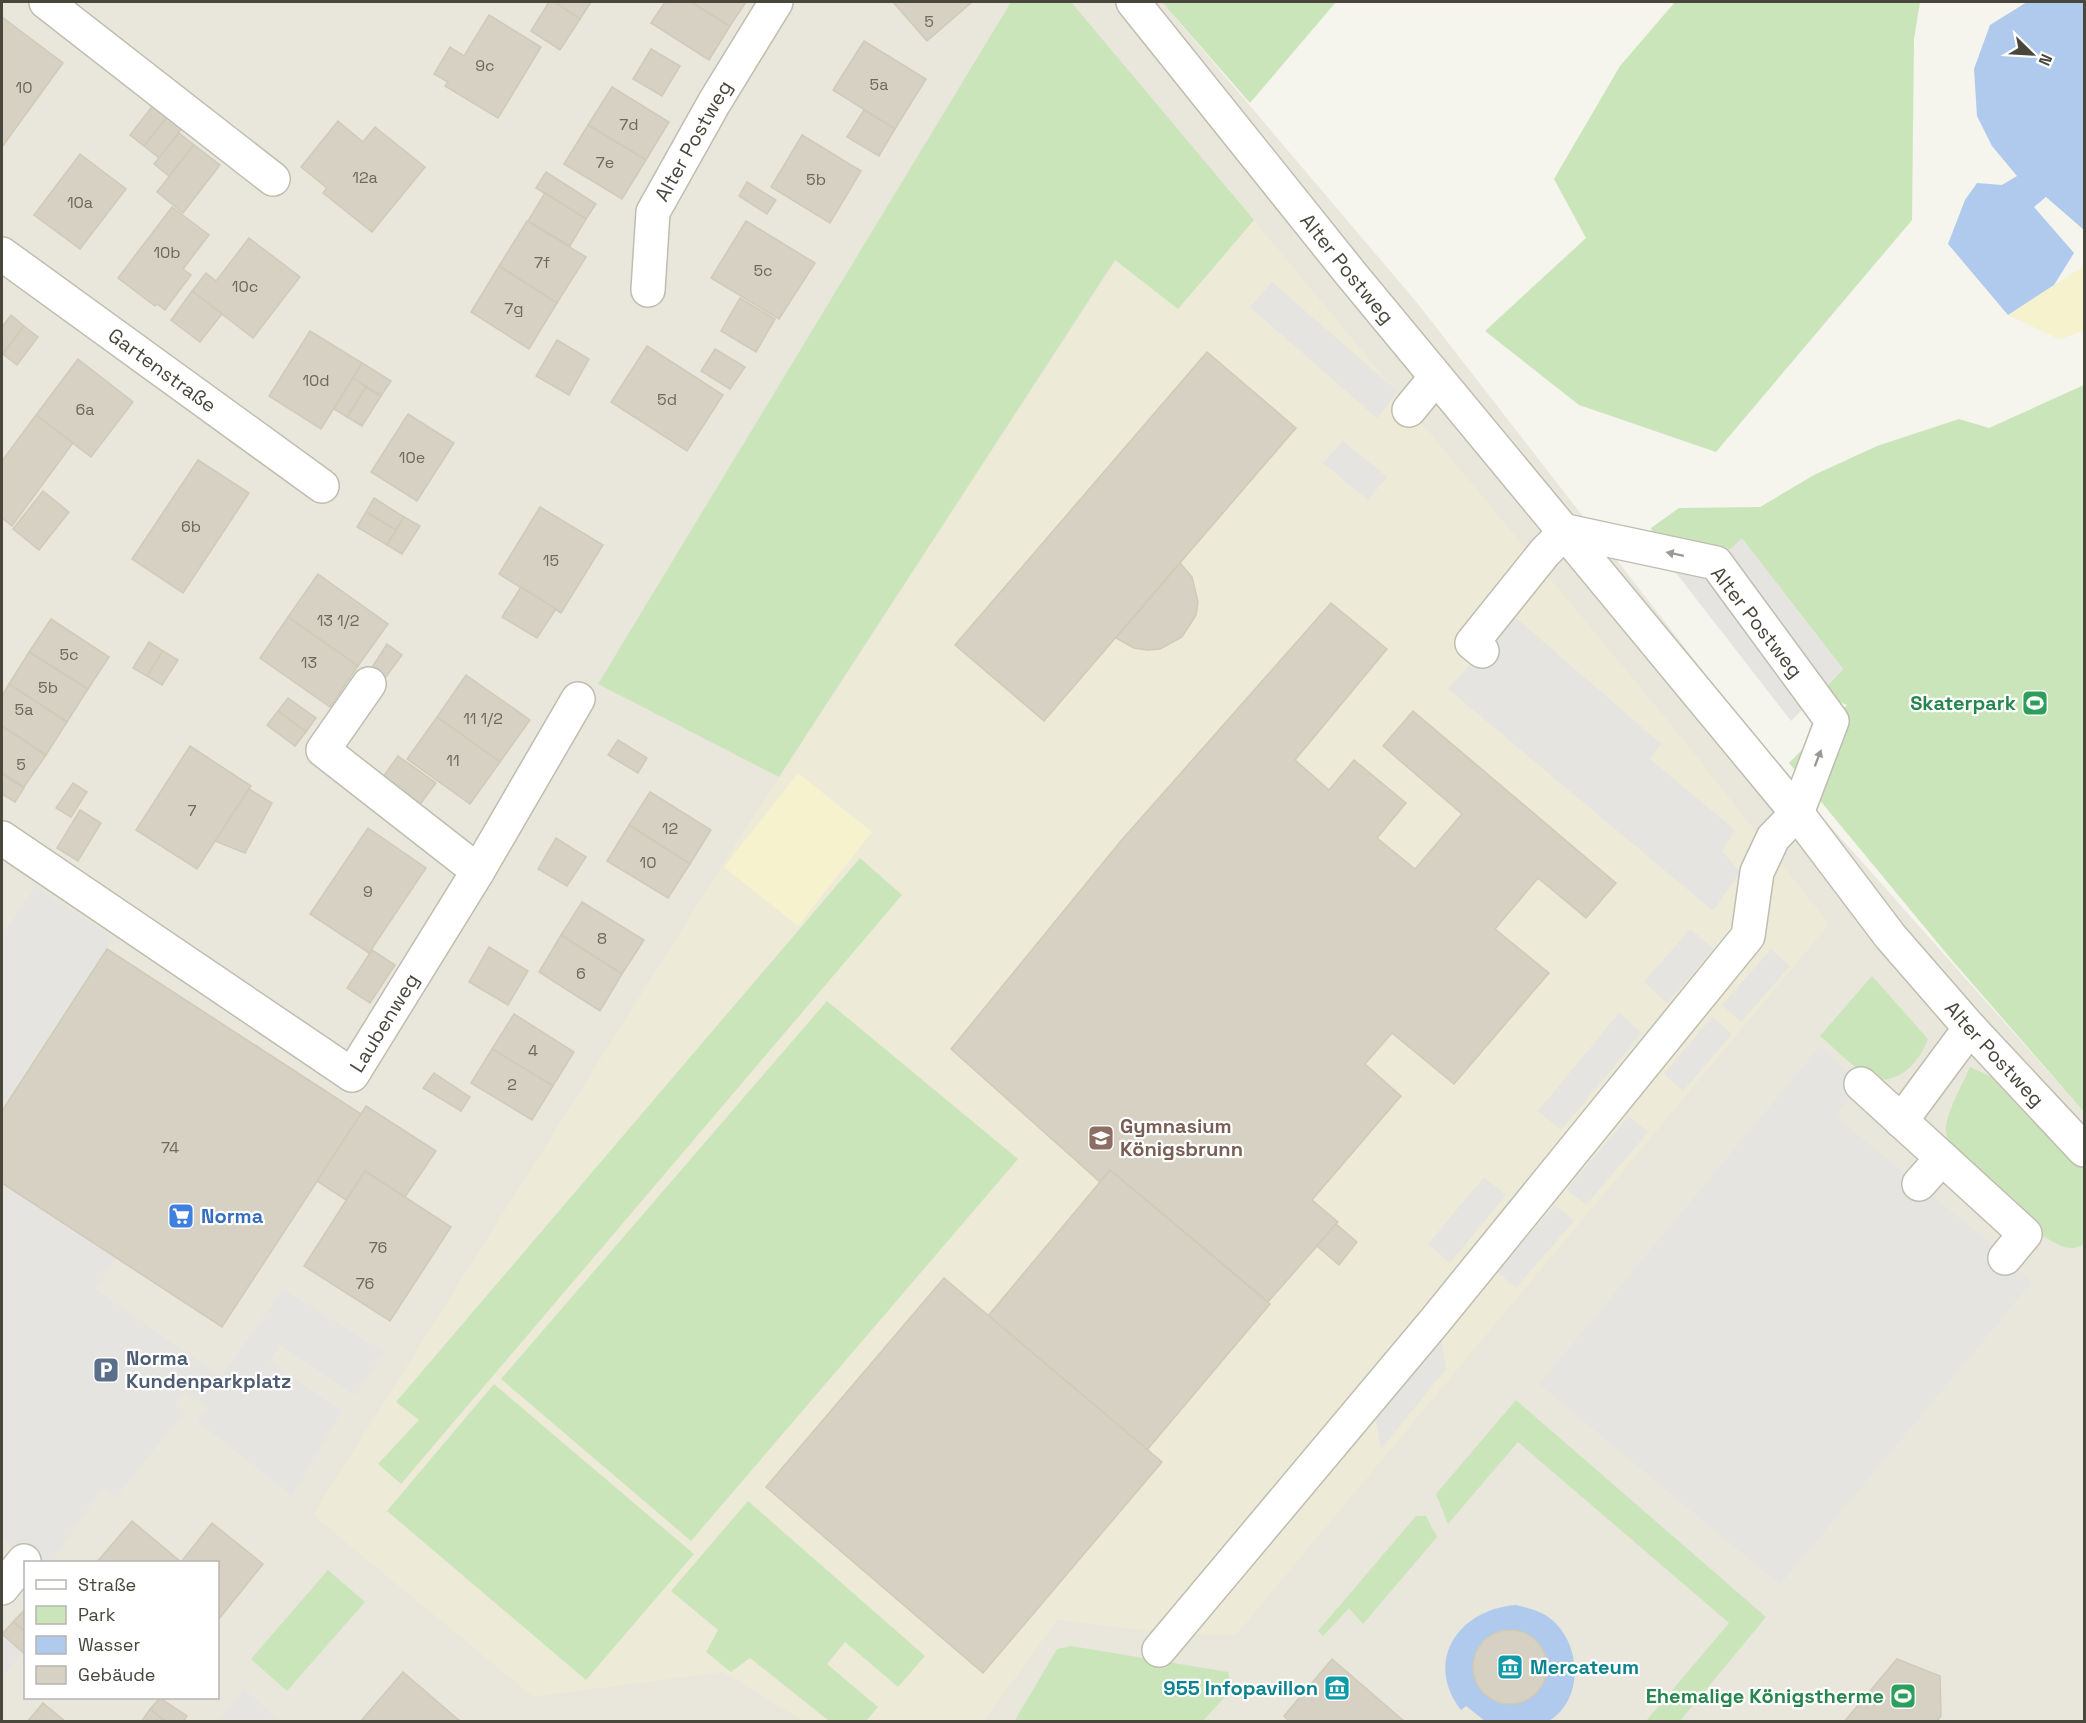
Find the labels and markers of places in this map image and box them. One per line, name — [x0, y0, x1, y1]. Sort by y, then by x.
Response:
sports icon: Skaterpark — [2020, 688, 2050, 718]
place label: Skaterpark — [1910, 690, 2016, 716]
place label: Gymnasium Königsbrunn — [1120, 1113, 1243, 1162]
school or university icon: Gymnasium Königsbrunn — [1086, 1123, 1116, 1153]
supermarket icon: Norma — [166, 1201, 196, 1231]
place label: Norma — [201, 1203, 264, 1229]
place label: Norma Kundenparkplatz — [126, 1345, 291, 1394]
parking icon: Norma Kundenparkplatz — [91, 1355, 121, 1385]
museum icon: Mercateum — [1495, 1652, 1525, 1682]
place label: Mercateum — [1530, 1654, 1639, 1680]
museum icon: 955 Infopavillon — [1322, 1673, 1352, 1703]
place label: 955 Infopavillon — [1163, 1675, 1318, 1701]
sports icon: Ehemalige Königstherme — [1888, 1681, 1918, 1711]
place label: Ehemalige Königstherme — [1646, 1683, 1884, 1709]

